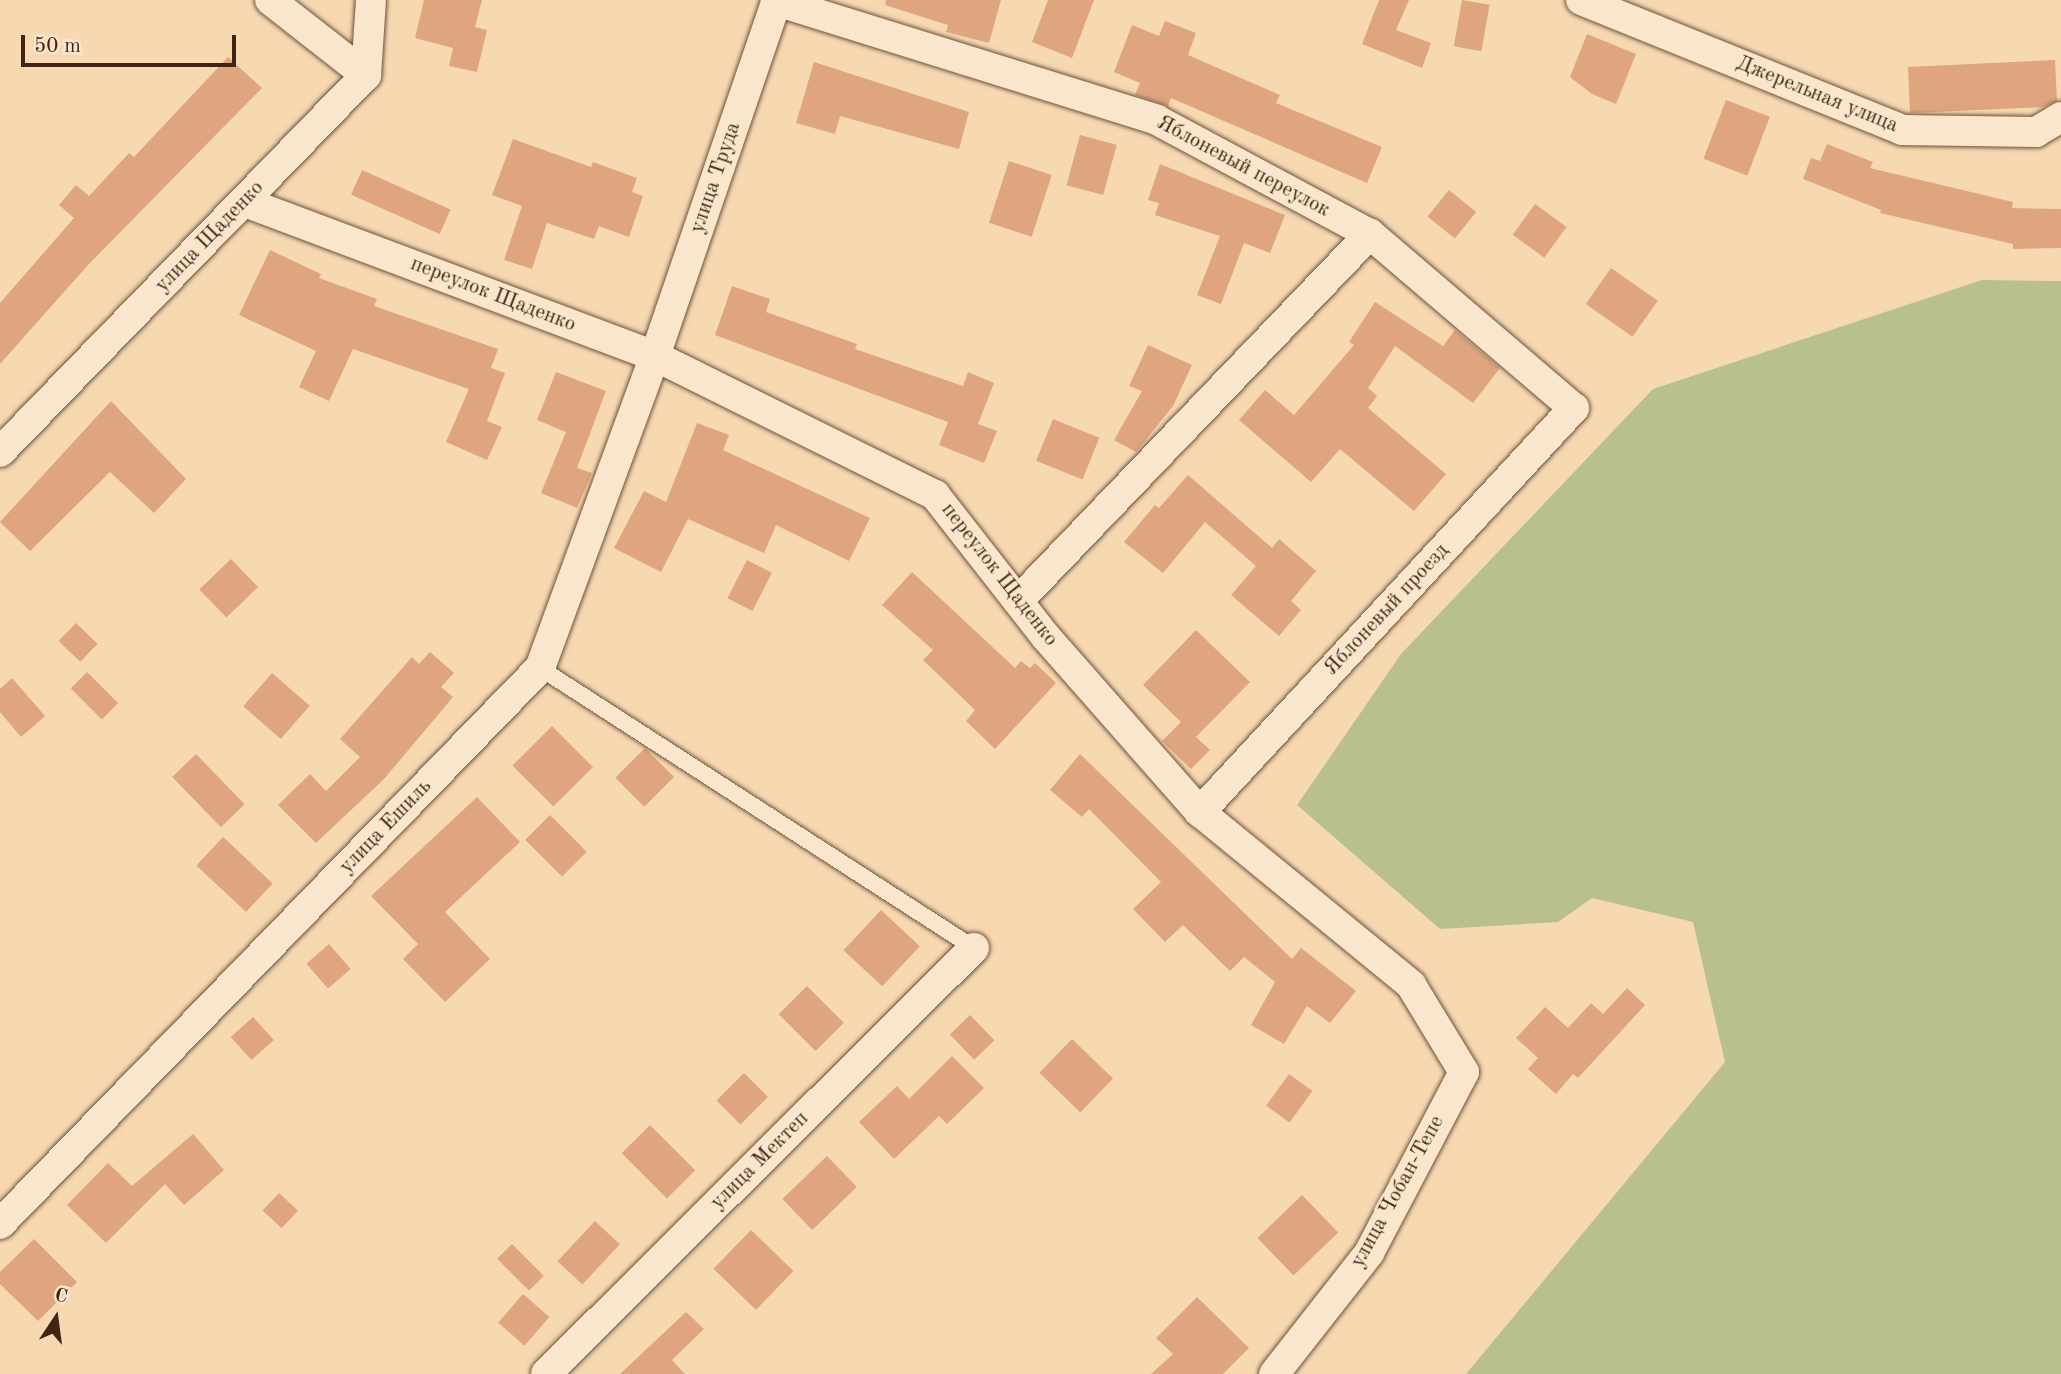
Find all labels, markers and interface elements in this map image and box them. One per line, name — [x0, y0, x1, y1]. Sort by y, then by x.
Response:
scale bar — [24, 21, 240, 65]
text: 50 m — [34, 36, 81, 57]
street label: Джерельная улица — [1732, 51, 1902, 139]
street label: Яблоневый переулок — [1152, 111, 1334, 223]
street label: улица Труда — [685, 119, 747, 237]
street label: улица Щаденко — [150, 176, 270, 298]
street label: переулок Щаденко — [407, 252, 579, 338]
street label: переулок Щаденко — [935, 498, 1063, 652]
street label: Яблоневый проезд — [1319, 539, 1455, 681]
street label: улица Ешиль — [335, 774, 437, 880]
street label: улица Мектеп — [706, 1107, 814, 1215]
street label: улица Чобан-Тепе — [1346, 1112, 1450, 1272]
north arrow — [21, 1283, 91, 1353]
text: С — [53, 1286, 69, 1308]

